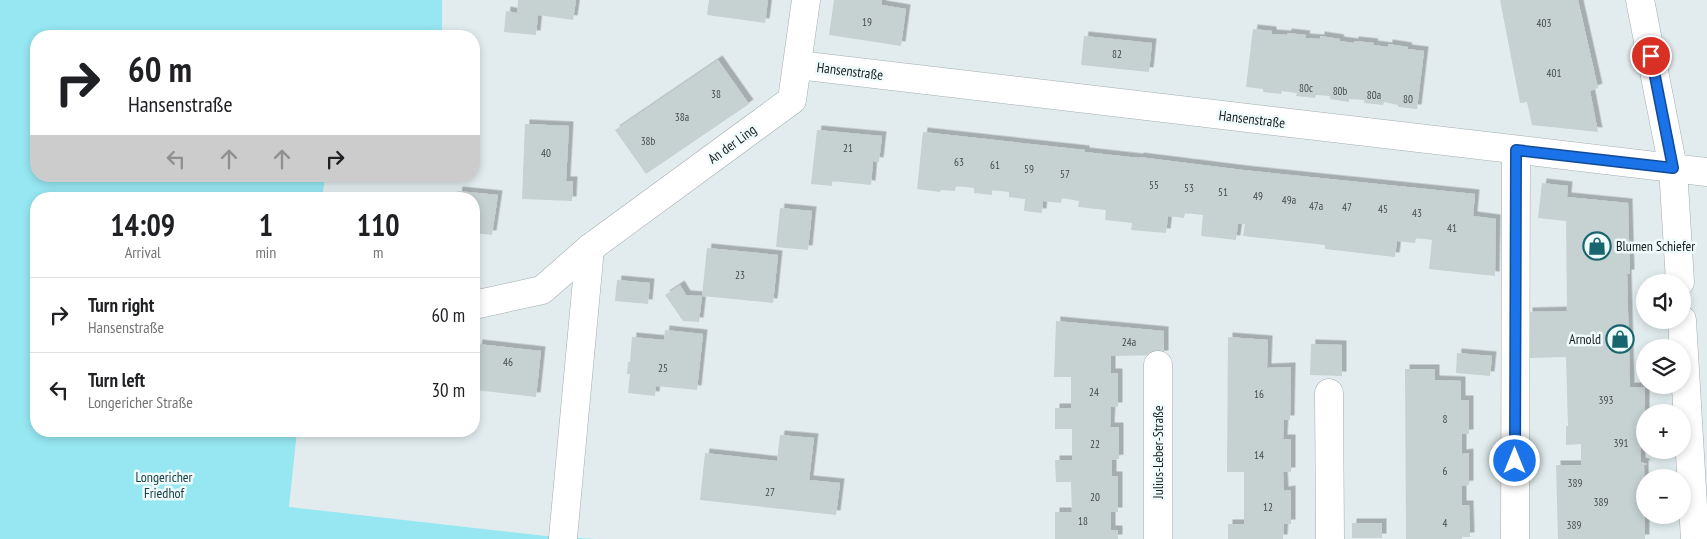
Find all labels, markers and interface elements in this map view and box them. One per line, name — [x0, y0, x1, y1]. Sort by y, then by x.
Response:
house number: 19 — [862, 15, 872, 29]
house number: 403 — [1537, 16, 1551, 30]
pin — [1630, 35, 1672, 77]
icon: arrive — [1637, 42, 1665, 70]
text: 60 m — [128, 46, 192, 92]
house number: 82 — [1112, 47, 1122, 61]
icon: right — [45, 50, 110, 115]
street label: Hansenstraße — [816, 58, 884, 84]
house number: 401 — [1547, 66, 1561, 80]
house number: 80c — [1299, 81, 1313, 95]
house number: 80b — [1333, 84, 1348, 98]
house number: 38 — [711, 87, 721, 101]
house number: 80a — [1367, 88, 1381, 102]
text: Hansenstraße — [128, 90, 233, 118]
house number: 80 — [1403, 92, 1413, 106]
street label: Hansenstraße — [1218, 106, 1286, 132]
house number: 38a — [675, 110, 689, 124]
street label: An der Ling — [704, 120, 760, 168]
house number: 38b — [641, 134, 656, 148]
house number: 21 — [843, 141, 853, 155]
icon: left — [162, 145, 190, 173]
icon: ahead — [215, 145, 243, 173]
icon: ahead — [268, 145, 296, 173]
icon: right — [321, 145, 349, 173]
house number: 40 — [541, 146, 551, 160]
house number: 63 — [954, 155, 964, 169]
house number: 61 — [990, 158, 1000, 172]
house number: 59 — [1024, 162, 1034, 176]
house number: 57 — [1060, 167, 1070, 181]
house number: 55 — [1149, 178, 1159, 192]
house number: 53 — [1184, 181, 1194, 195]
house number: 51 — [1218, 185, 1228, 199]
house number: 49 — [1253, 189, 1263, 203]
house number: 49a — [1282, 193, 1296, 207]
house number: 47a — [1309, 199, 1323, 213]
house number: 47 — [1342, 200, 1352, 214]
house number: 45 — [1378, 202, 1388, 216]
text: 14:09 — [110, 205, 175, 244]
text: 1 — [259, 205, 273, 244]
text: 110 — [357, 205, 400, 244]
house number: 43 — [1412, 206, 1422, 220]
house number: 41 — [1447, 221, 1457, 235]
shop icon: Blumen Schiefer — [1582, 231, 1612, 261]
place label: Blumen Schiefer — [1616, 237, 1695, 255]
text: Arrival — [125, 242, 161, 262]
text: min — [255, 242, 276, 262]
text: m — [373, 242, 383, 262]
house number: 23 — [735, 268, 745, 282]
map controls — [1636, 274, 1691, 524]
button: sound — [1636, 274, 1691, 329]
text: Turn right — [88, 293, 154, 317]
icon: right — [45, 301, 73, 329]
text: 60 m — [432, 303, 465, 327]
text: Hansenstraße — [88, 317, 164, 337]
shop icon: Arnold — [1605, 324, 1635, 354]
place label: Arnold — [1569, 330, 1601, 348]
house number: 24a — [1122, 335, 1136, 349]
button: layers — [1636, 339, 1691, 394]
house number: 46 — [503, 355, 513, 369]
house number: 25 — [658, 361, 668, 375]
text: Turn left — [88, 368, 145, 392]
icon: left — [45, 376, 73, 404]
text: 30 m — [432, 378, 465, 402]
house number: 24 — [1089, 385, 1099, 399]
house number: 16 — [1254, 387, 1264, 401]
text: Longericher Straße — [88, 392, 193, 412]
house number: 393 — [1599, 393, 1613, 407]
button: + — [1636, 404, 1691, 459]
street label: Julius-Leber-Straße — [1149, 405, 1167, 500]
house number: 8 — [1443, 412, 1448, 426]
position arrow — [1488, 434, 1540, 486]
house number: 391 — [1614, 436, 1628, 450]
house number: 22 — [1090, 437, 1100, 451]
house number: 14 — [1254, 448, 1264, 462]
house number: 6 — [1443, 464, 1448, 478]
park label: Longericher Friedhof — [136, 468, 193, 502]
button: − — [1636, 469, 1691, 524]
house number: 389 — [1568, 476, 1582, 490]
house number: 27 — [765, 485, 775, 499]
house number: 20 — [1090, 490, 1100, 504]
house number: 389 — [1594, 495, 1608, 509]
house number: 12 — [1263, 500, 1273, 514]
house number: 18 — [1078, 514, 1088, 528]
house number: 4 — [1443, 516, 1448, 530]
house number: 389 — [1567, 518, 1581, 532]

